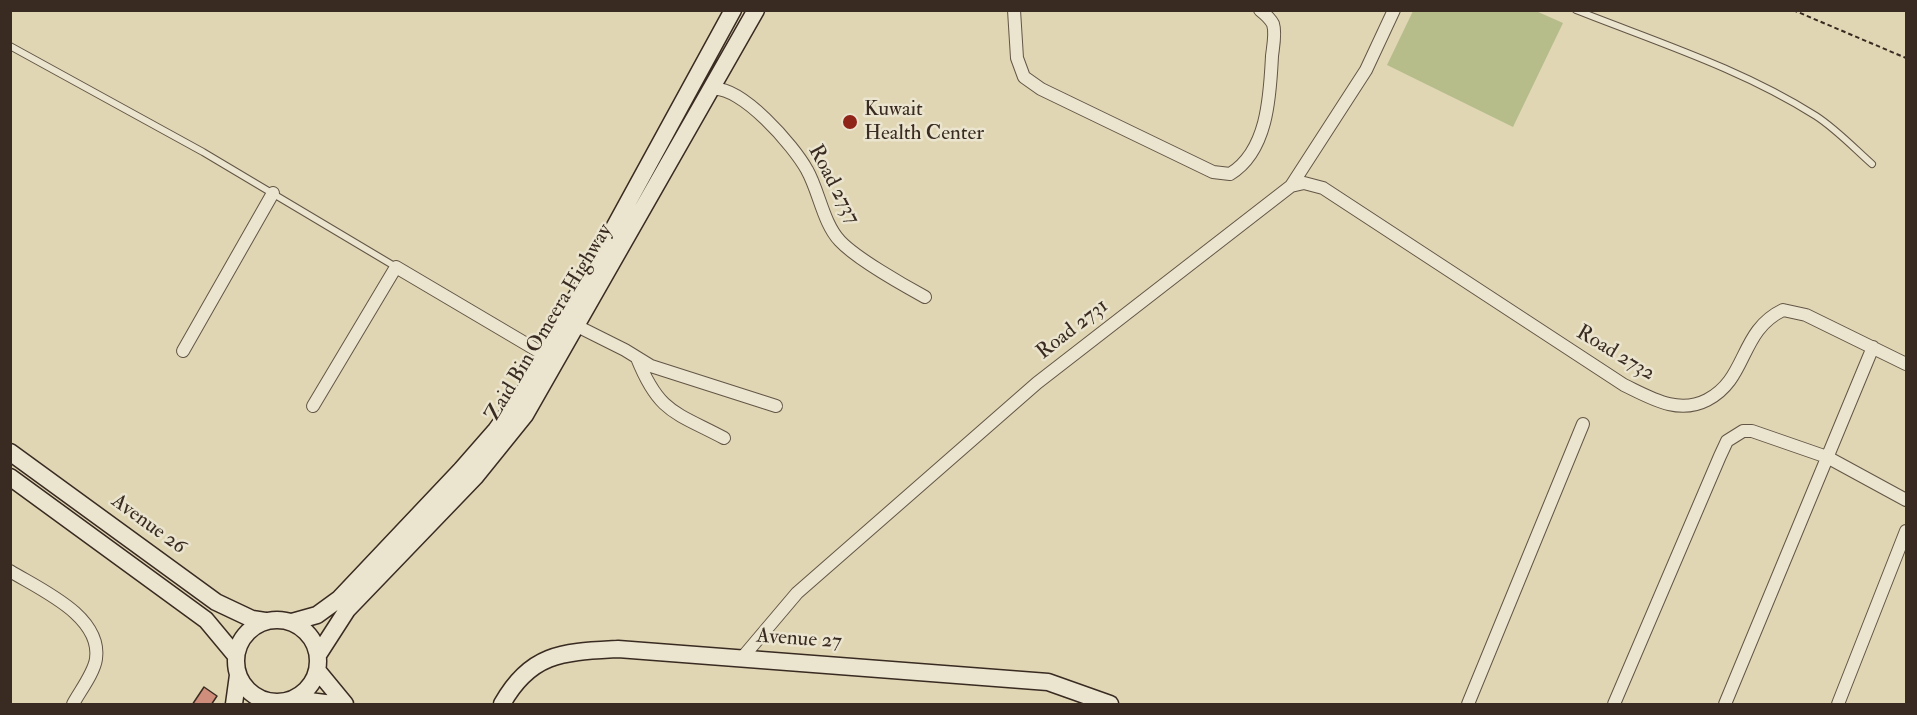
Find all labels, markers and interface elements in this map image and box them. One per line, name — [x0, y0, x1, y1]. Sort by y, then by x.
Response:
place label: Kuwait Health Center — [864, 97, 984, 147]
marker: Kuwait Health Center — [841, 113, 859, 131]
street label: Road 2737 — [802, 141, 864, 229]
street label: Zaid Bin Omeera Highway — [481, 220, 619, 426]
street label: Road 2731 — [1032, 294, 1114, 366]
street label: Road 2732 — [1571, 321, 1659, 387]
street label: Avenue 26 — [106, 489, 190, 561]
street label: Avenue 27 — [756, 624, 842, 656]

